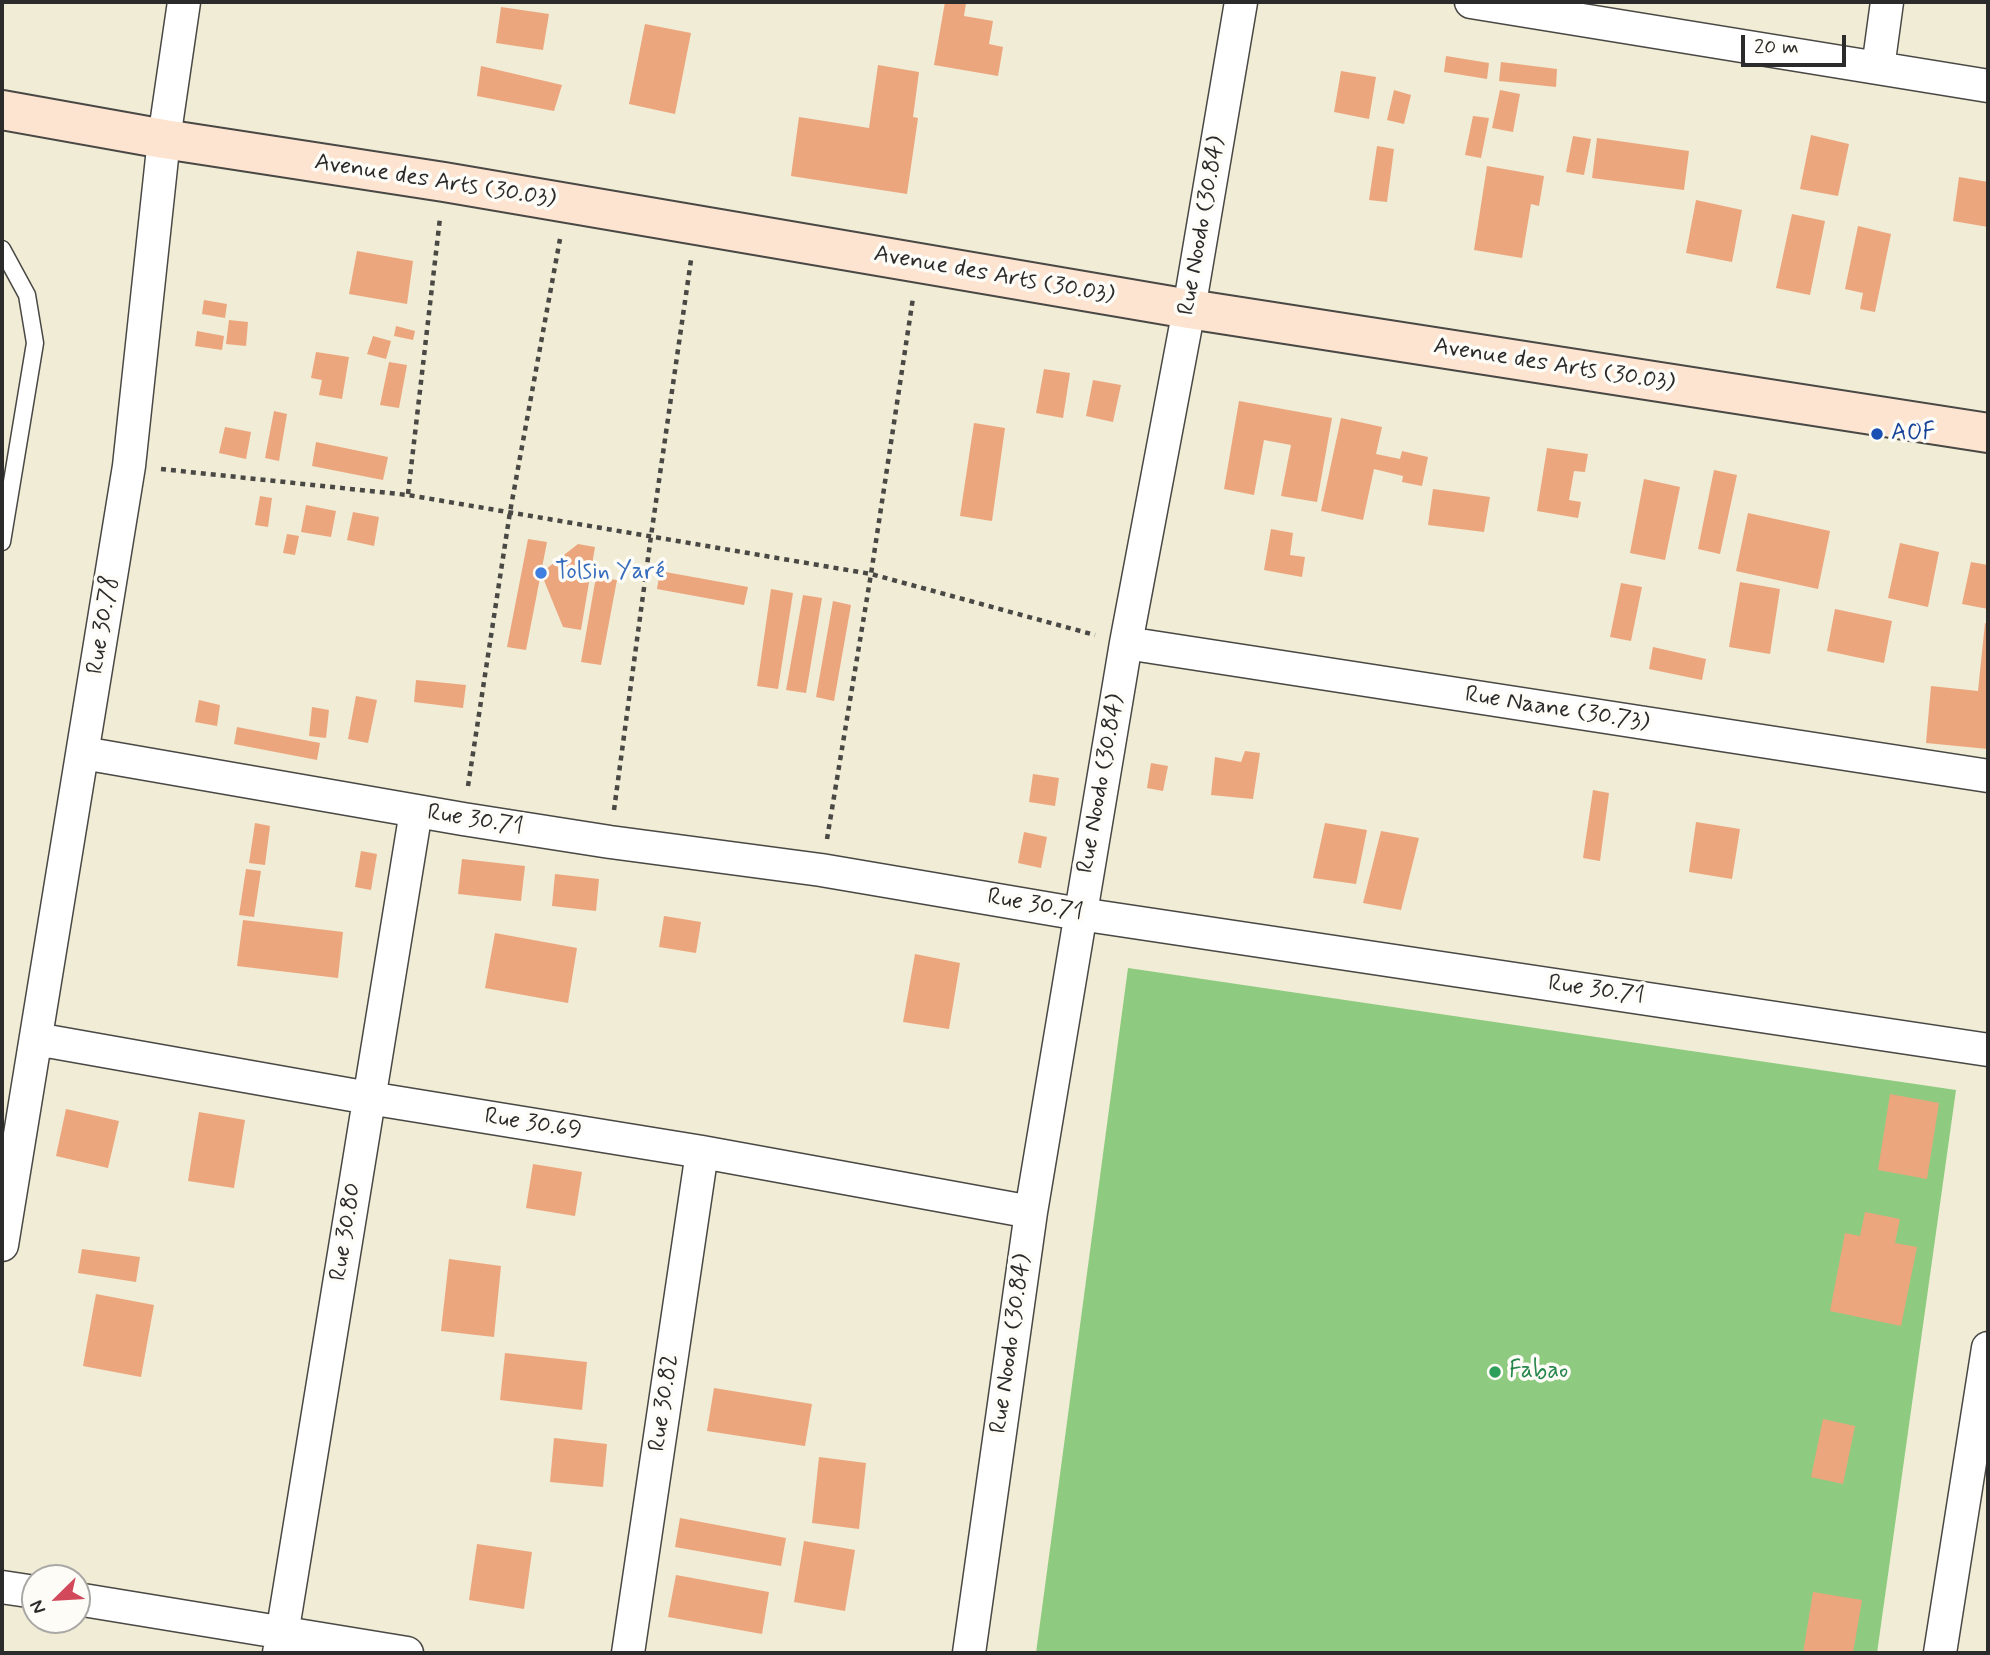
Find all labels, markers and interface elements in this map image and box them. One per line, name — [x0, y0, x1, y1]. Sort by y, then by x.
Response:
scale bar — [1745, 21, 1850, 65]
text: 20 m — [1754, 33, 1799, 61]
street label: Rue Noodo (30.84) — [1173, 134, 1233, 318]
street label: Avenue des Arts (30.03) — [312, 149, 558, 215]
street label: Avenue des Arts (30.03) — [871, 241, 1117, 311]
street label: Avenue des Arts (30.03) — [1431, 333, 1677, 399]
place label: AOF — [1891, 420, 1935, 448]
marker: AOF — [1869, 426, 1885, 442]
place label: Tolsin Yaré — [555, 559, 665, 587]
marker: Tolsin Yaré — [533, 565, 549, 581]
street label: Rue 30.78 — [82, 574, 126, 676]
street label: Rue Naane (30.73) — [1463, 681, 1651, 739]
street label: Rue Noodo (30.84) — [1072, 692, 1132, 876]
street label: Rue 30.71 — [425, 799, 525, 843]
street label: Rue 30.71 — [985, 883, 1085, 929]
street label: Rue 30.71 — [1546, 970, 1646, 1012]
street label: Rue 30.69 — [482, 1103, 584, 1147]
street label: Rue 30.80 — [325, 1181, 369, 1283]
street label: Rue Noodo (30.84) — [985, 1252, 1039, 1436]
street label: Rue 30.82 — [644, 1353, 686, 1453]
place label: Fabao — [1509, 1358, 1568, 1386]
marker: Fabao — [1487, 1364, 1503, 1380]
north arrow — [21, 1564, 91, 1634]
text: N — [24, 1596, 52, 1618]

